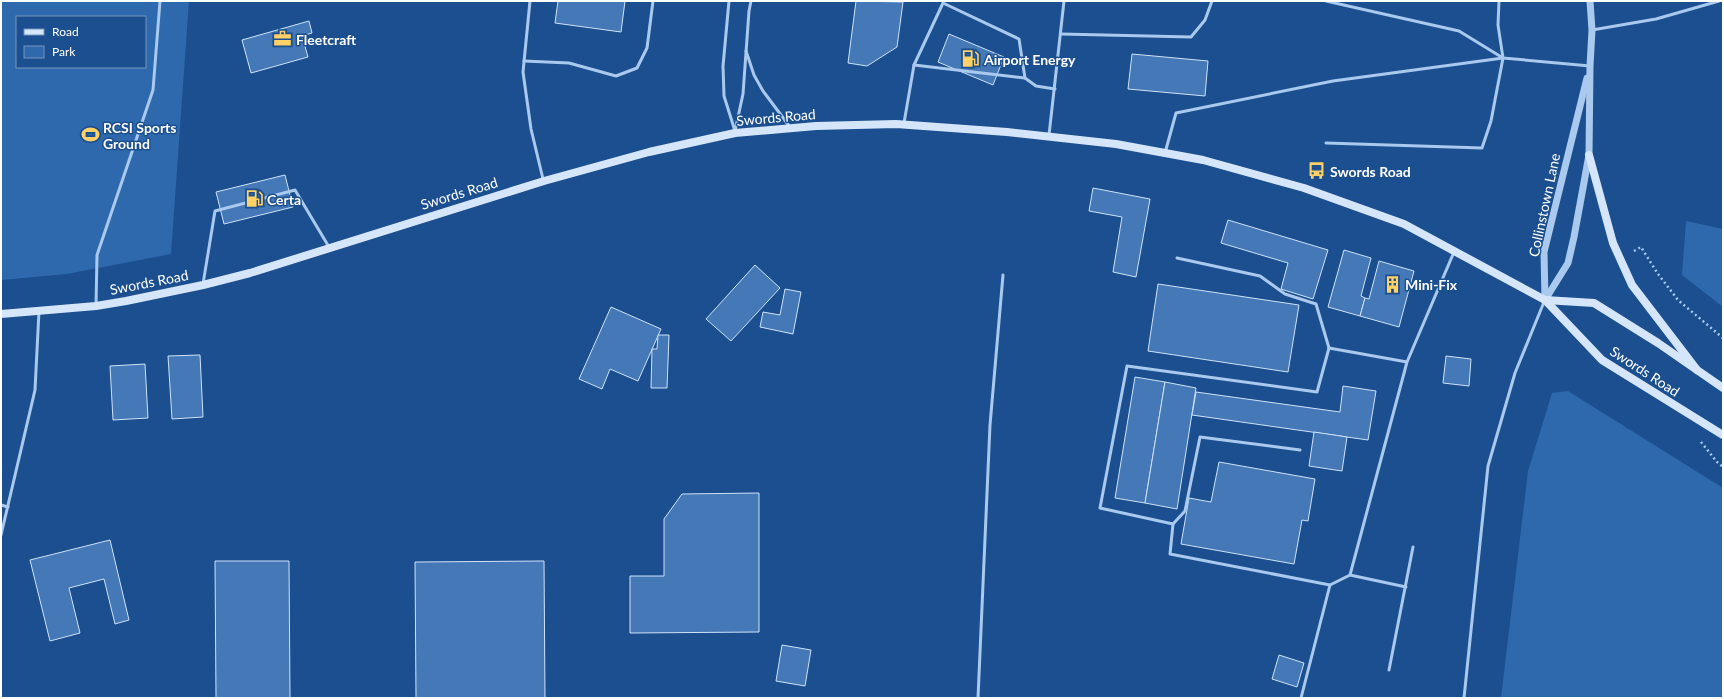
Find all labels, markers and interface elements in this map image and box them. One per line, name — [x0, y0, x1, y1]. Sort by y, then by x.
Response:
legend — [16, 16, 146, 68]
text: Road — [52, 24, 79, 39]
office icon: Fleetcraft — [273, 29, 293, 49]
place label: Fleetcraft — [296, 31, 356, 48]
text: Park — [52, 44, 76, 59]
fuel station icon: Airport Energy — [961, 49, 981, 69]
place label: Airport Energy — [983, 51, 1076, 68]
street label: Swords Road — [736, 105, 816, 129]
place label: RCSI Sports Ground — [103, 119, 176, 152]
sports icon: RCSI Sports Ground — [80, 125, 100, 145]
street label: Collinstown Lane — [1525, 152, 1563, 258]
bus stop icon: Swords Road — [1307, 161, 1327, 181]
place label: Swords Road — [1330, 163, 1411, 180]
street label: Swords Road — [418, 173, 500, 213]
fuel station icon: Certa — [244, 189, 264, 209]
place label: Certa — [267, 191, 301, 208]
street label: Swords Road — [108, 266, 190, 298]
building icon: Mini-Fix — [1382, 274, 1402, 294]
place label: Mini-Fix — [1405, 276, 1458, 293]
street label: Swords Road — [1607, 342, 1683, 400]

